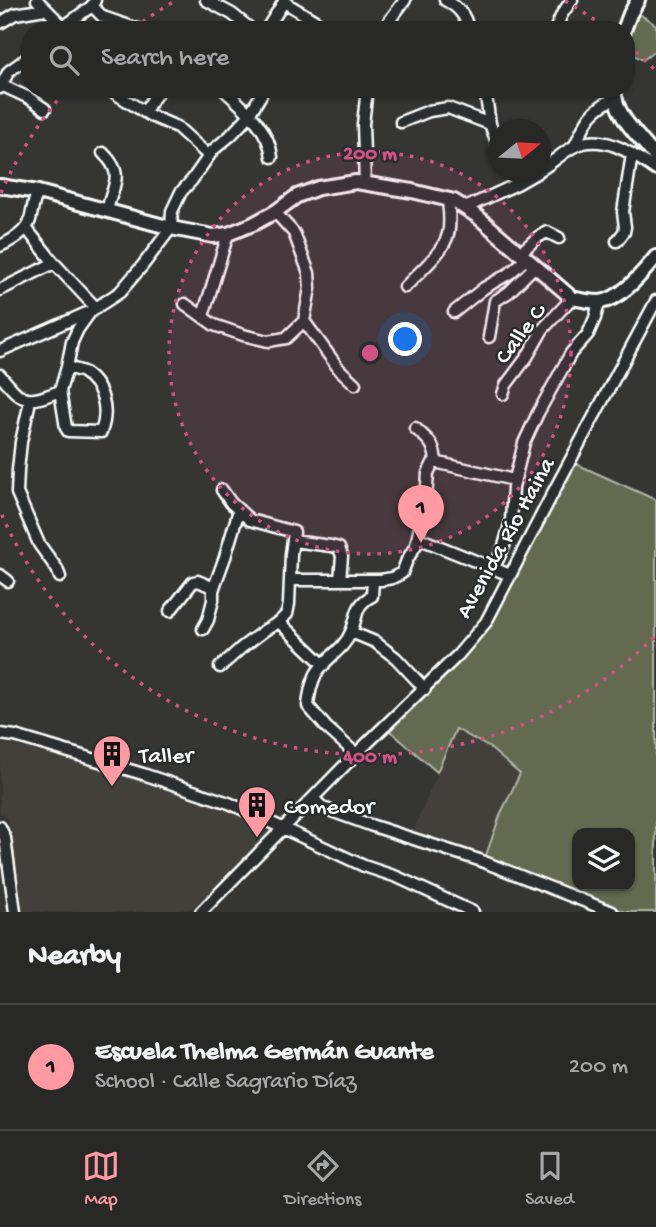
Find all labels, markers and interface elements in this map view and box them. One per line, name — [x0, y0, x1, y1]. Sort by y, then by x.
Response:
search box — [21, 21, 635, 98]
icon: search — [45, 41, 83, 79]
text: Search here — [101, 44, 229, 75]
north arrow — [488, 119, 551, 182]
text: 200 m — [343, 143, 397, 168]
street label: Calle C — [490, 298, 555, 371]
your location — [388, 322, 422, 356]
centre of rings — [358, 341, 382, 365]
street label: Avenida Río Haina — [451, 453, 564, 624]
pin: 1 — [398, 485, 444, 543]
building icon: Taller — [91, 733, 133, 788]
place label: Taller — [137, 743, 196, 772]
text: 400 m — [342, 746, 397, 771]
building icon: Comedor — [236, 784, 278, 839]
place label: Comedor — [284, 794, 376, 823]
map controls — [572, 828, 635, 891]
button: layers — [572, 828, 635, 891]
text: Nearby — [28, 940, 121, 975]
text: Escuela Thelma Germán Guante — [95, 1038, 434, 1069]
text: 1 — [46, 1054, 56, 1081]
text: 200 m — [569, 1054, 628, 1081]
text: School · Calle Sagrario Díaz — [95, 1069, 356, 1096]
tab: Map — [82, 1147, 120, 1212]
tab: Directions — [284, 1147, 361, 1212]
tab: Saved — [525, 1147, 574, 1212]

